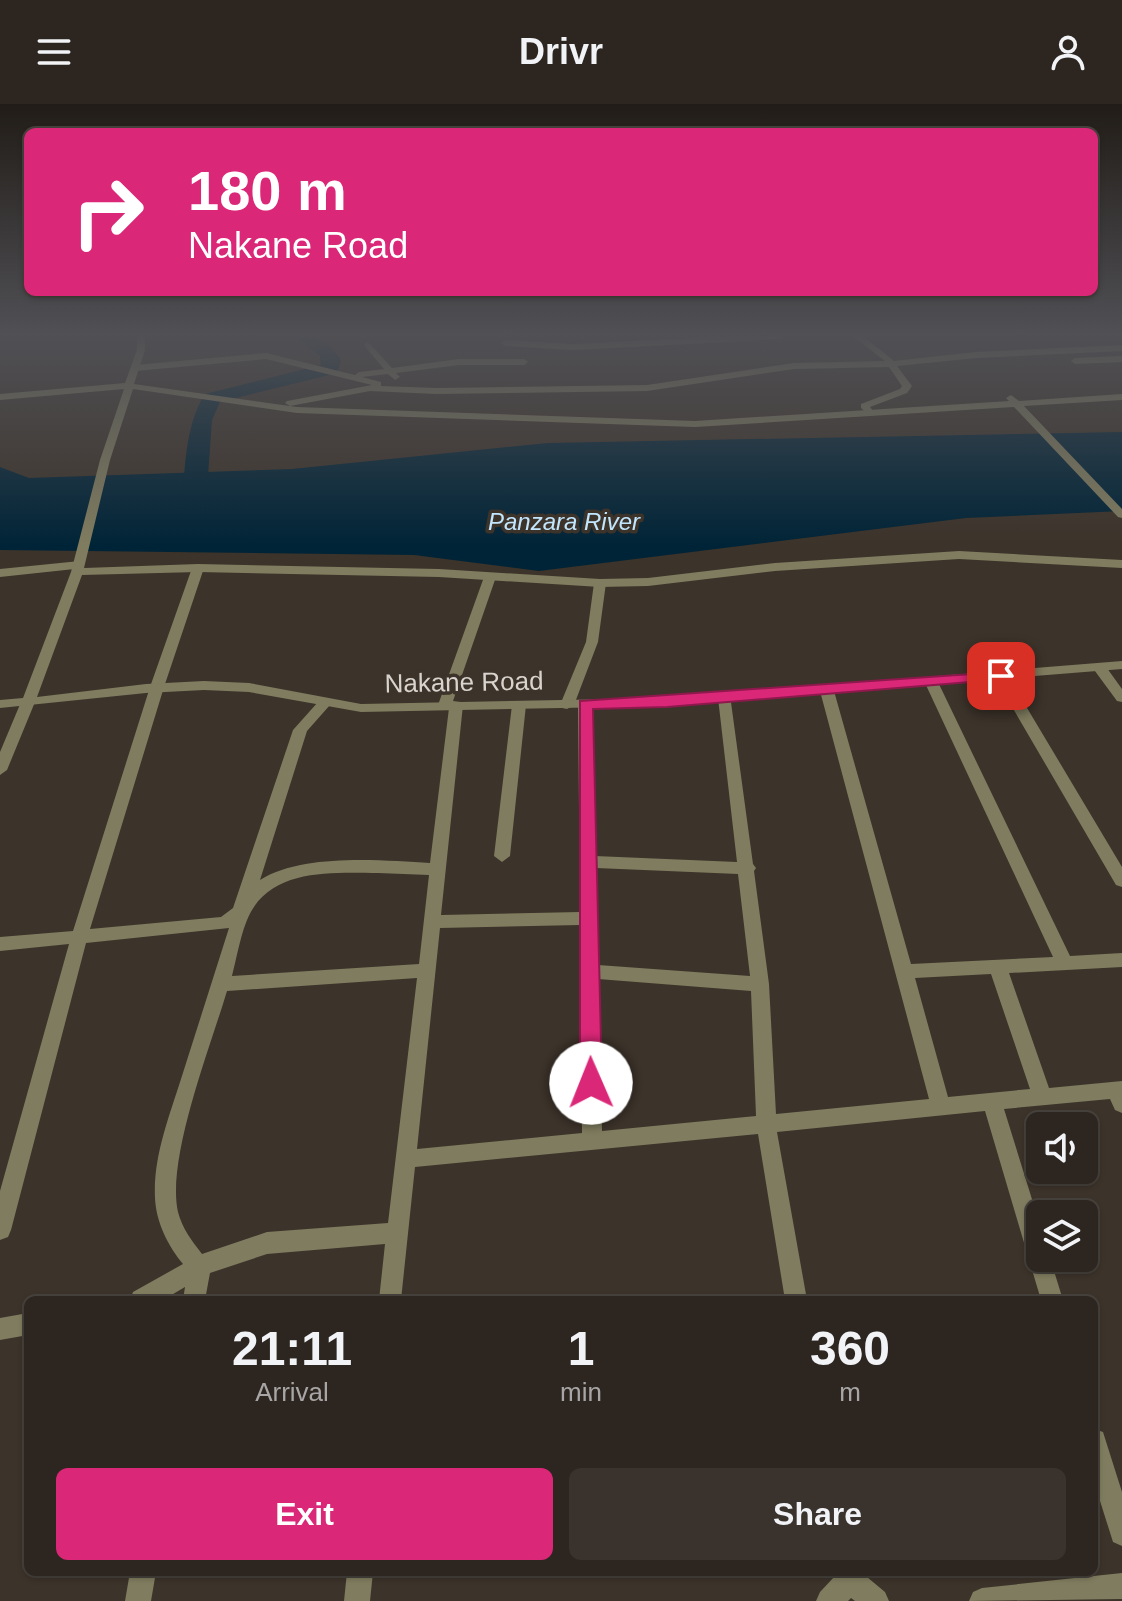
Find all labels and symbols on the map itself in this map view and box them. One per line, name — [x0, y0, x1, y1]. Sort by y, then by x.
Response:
water label: Panzara River — [488, 508, 641, 535]
pin — [967, 642, 1035, 710]
street label: Nakane Road — [384, 666, 544, 698]
position arrow — [549, 1041, 633, 1125]

